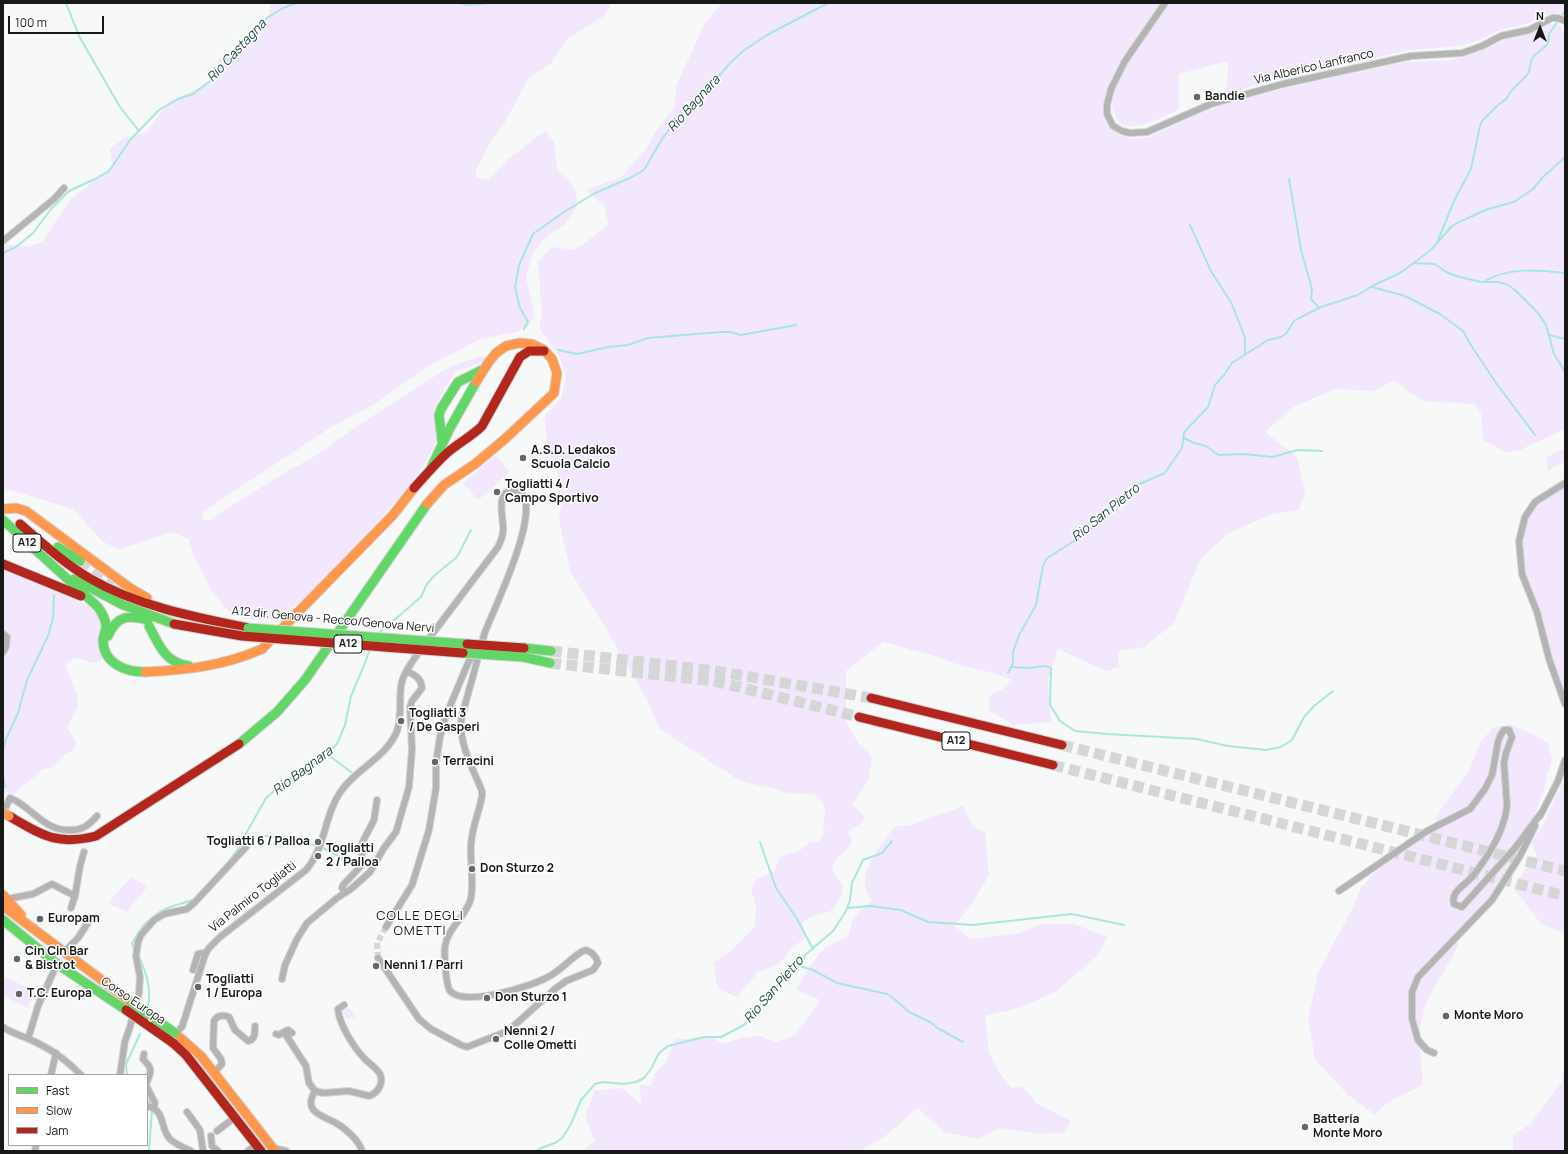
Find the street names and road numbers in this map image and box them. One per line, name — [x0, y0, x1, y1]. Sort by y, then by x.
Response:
street label: Via Alberico Lanfranco — [1253, 46, 1375, 88]
road number: A12 — [13, 534, 41, 552]
street label: A12 dir. Genova - Recco/Genova Nervi — [231, 604, 435, 636]
road number: A12 — [334, 635, 362, 653]
road number: A12 — [942, 732, 970, 750]
street label: Via Palmiro Togliatti — [207, 859, 299, 935]
street label: Corso Europa — [98, 974, 168, 1028]

